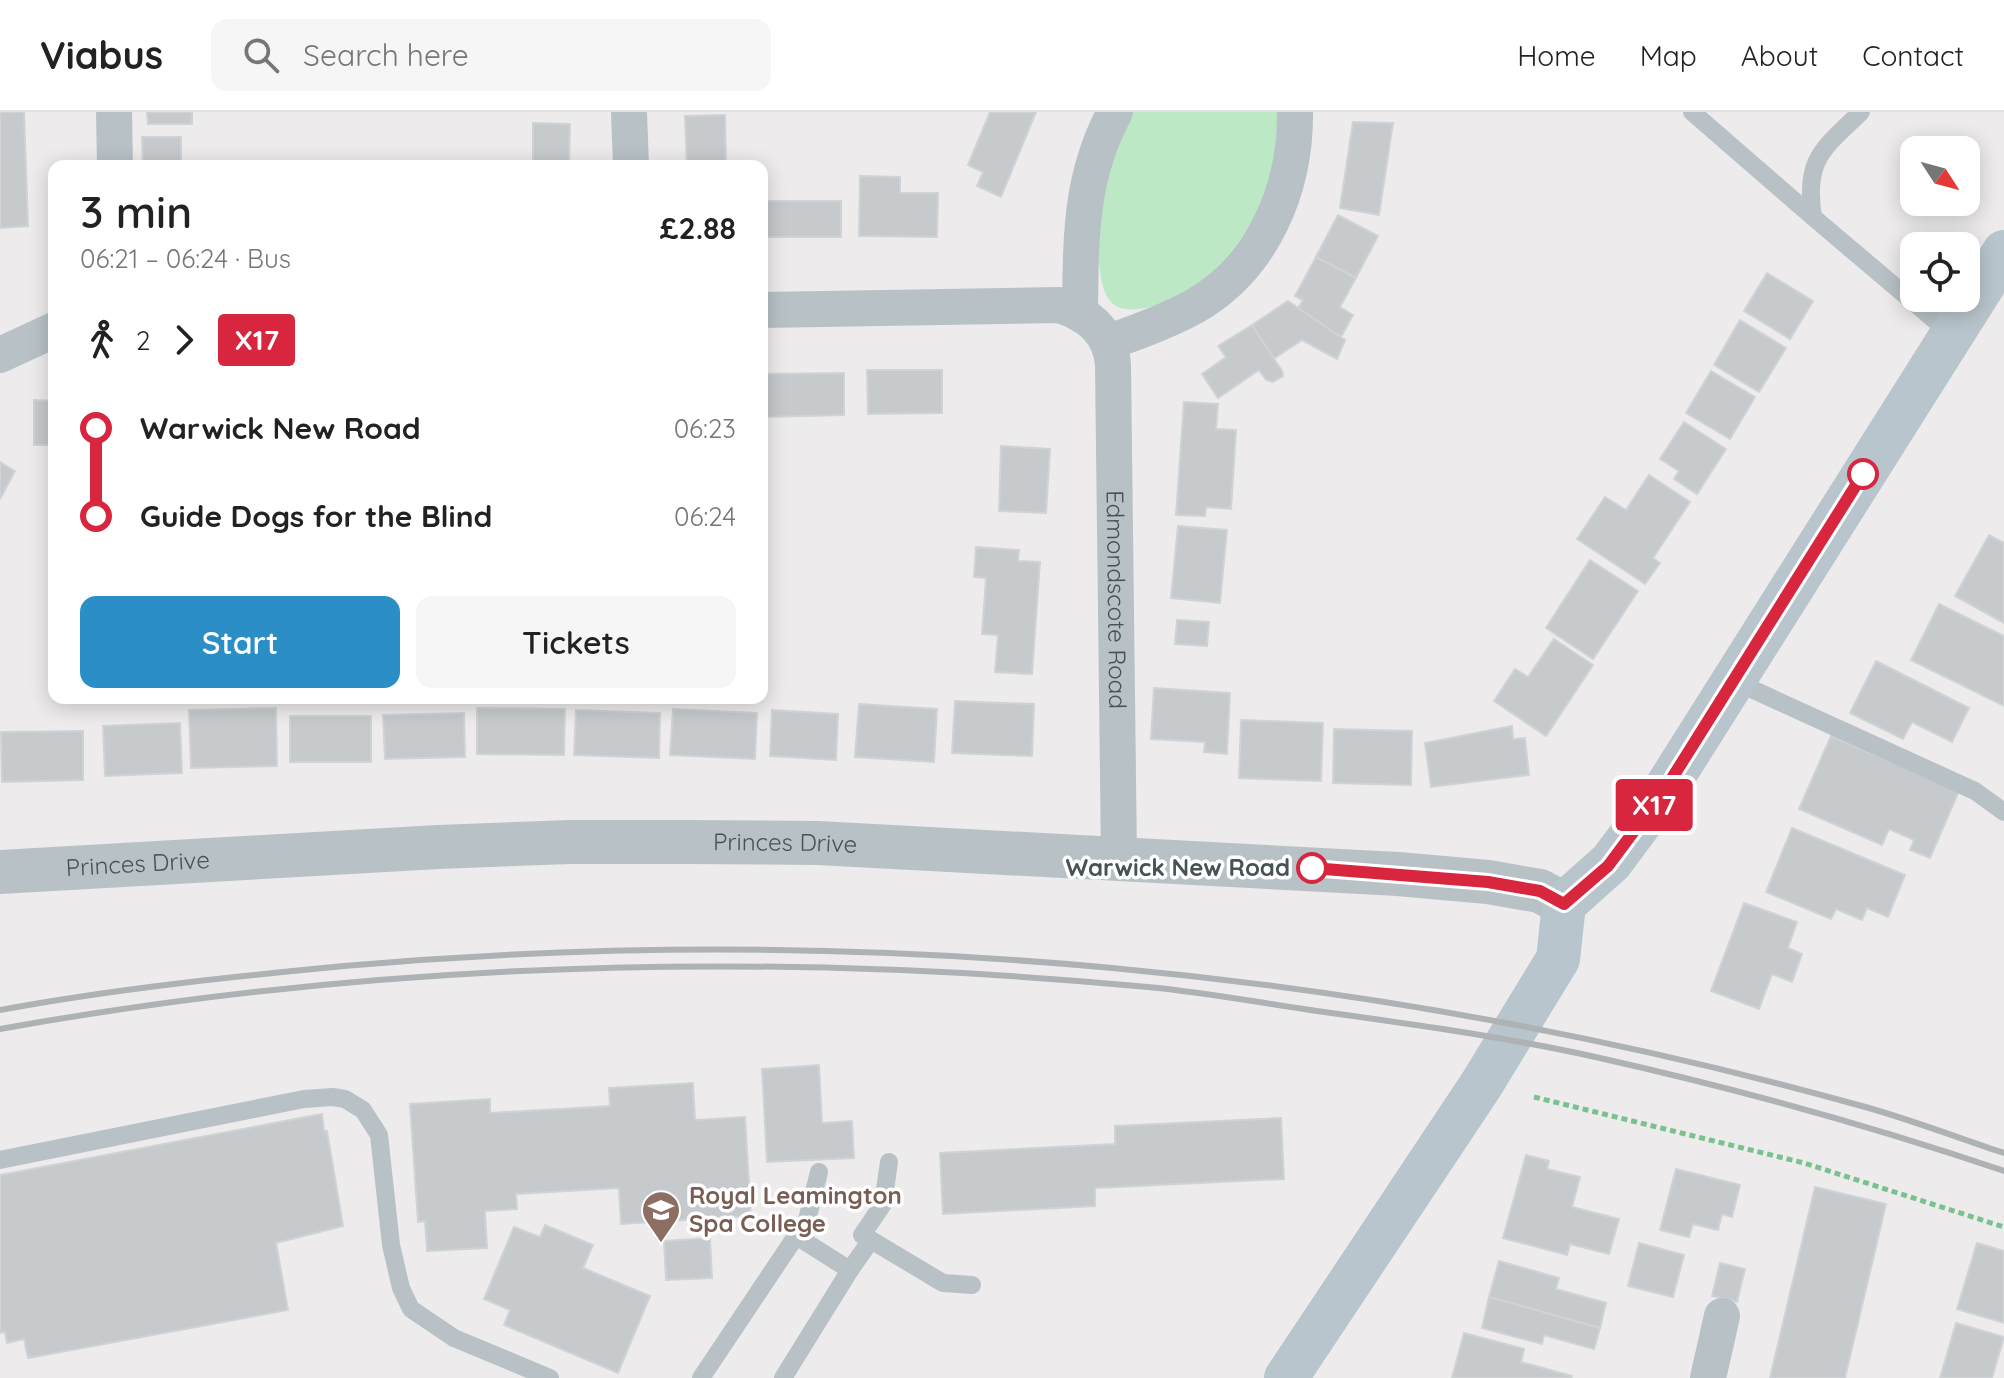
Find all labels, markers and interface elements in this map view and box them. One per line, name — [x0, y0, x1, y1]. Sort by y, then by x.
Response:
search box — [211, 19, 771, 91]
text: Viabus — [40, 31, 163, 79]
icon: search — [239, 33, 283, 77]
text: Search here — [303, 36, 469, 74]
text: Home — [1517, 38, 1596, 73]
text: Map — [1640, 38, 1697, 73]
text: About — [1741, 38, 1818, 73]
text: Contact — [1862, 38, 1964, 73]
north arrow — [1900, 136, 1980, 216]
map controls — [1900, 136, 1980, 312]
text: 3 min — [80, 184, 192, 239]
text: £2.88 — [660, 209, 736, 247]
button: locate — [1900, 232, 1980, 312]
text: 06:21 – 06:24 · Bus — [80, 242, 291, 275]
icon: walk — [80, 318, 124, 362]
icon: forward — [162, 318, 206, 362]
text: X17 — [234, 322, 279, 357]
text: 2 — [136, 324, 150, 357]
text: Warwick New Road — [140, 409, 421, 447]
text: 06:23 — [674, 412, 736, 445]
unlabelled marker — [1848, 459, 1878, 489]
street label: Edmondscote Road — [1101, 490, 1133, 709]
text: Guide Dogs for the Blind — [140, 497, 492, 535]
text: 06:24 — [674, 500, 736, 533]
button: Start — [80, 596, 400, 688]
button: Tickets — [416, 596, 736, 688]
line badge: X17 — [1608, 779, 1700, 831]
text: X17 — [1632, 787, 1676, 822]
street label: Princes Drive — [713, 826, 858, 859]
street label: Princes Drive — [65, 844, 211, 882]
place label: Warwick New Road — [1066, 852, 1290, 882]
marker: Warwick New Road — [1297, 853, 1327, 883]
place label: Royal Leamington Spa College — [689, 1180, 902, 1238]
school or university icon: Royal Leamington Spa College — [640, 1189, 682, 1244]

